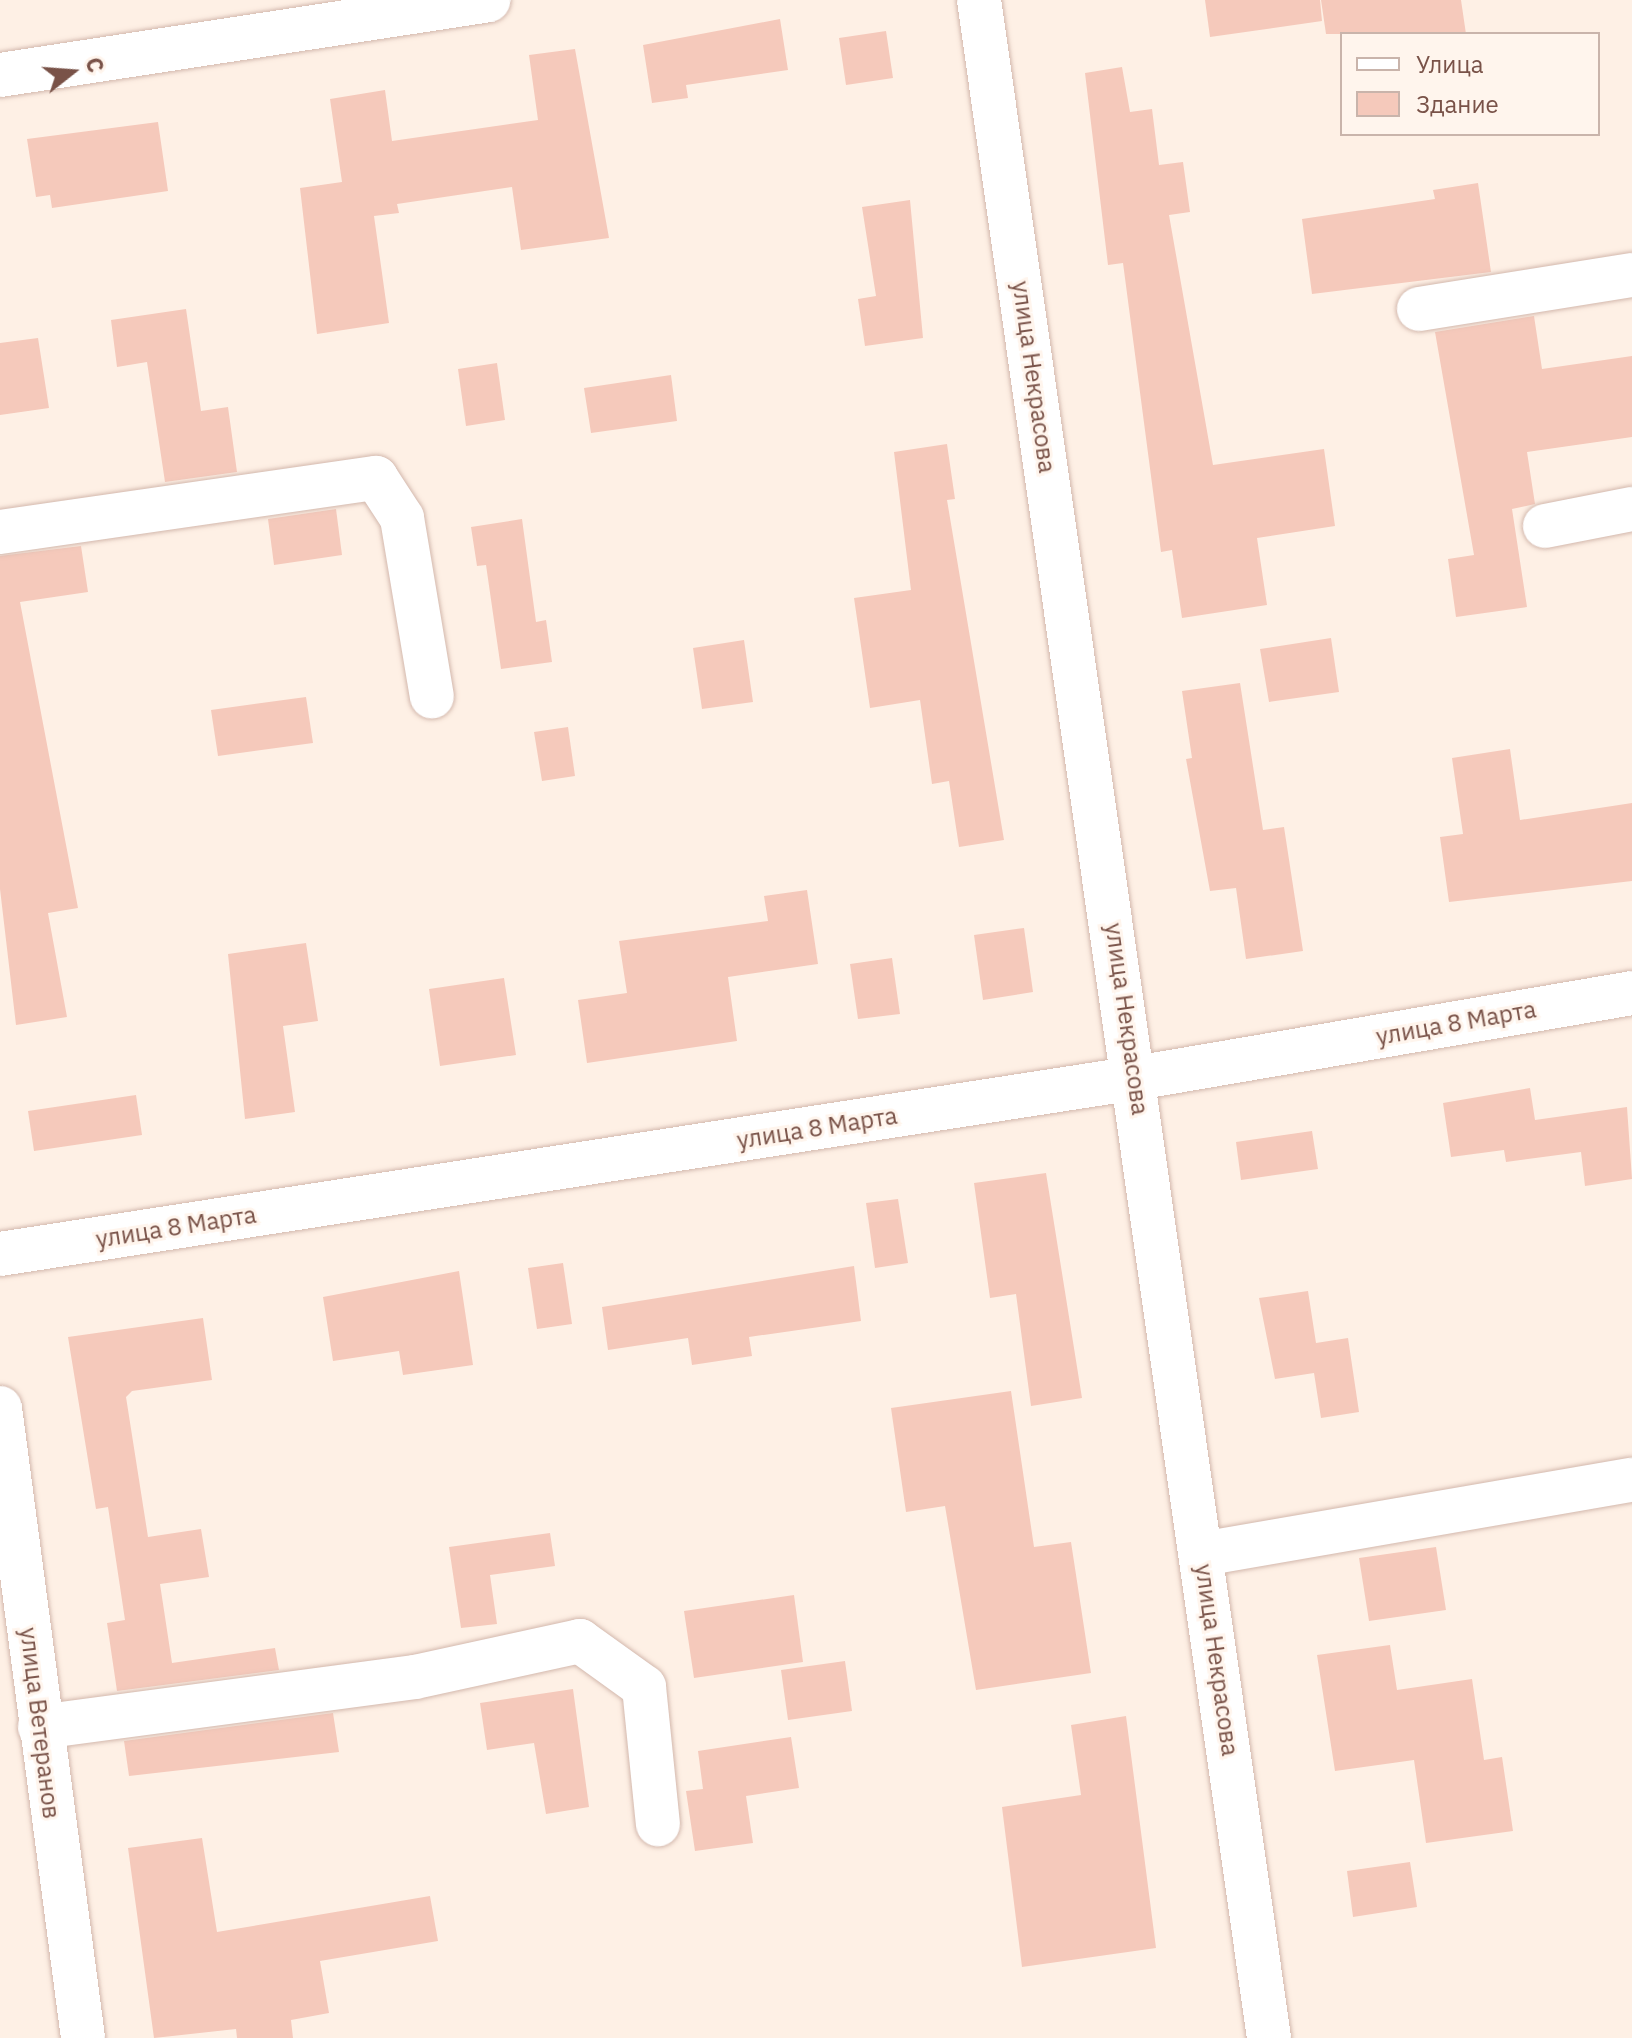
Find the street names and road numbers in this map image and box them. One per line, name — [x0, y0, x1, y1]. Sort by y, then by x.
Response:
street label: улица Некрасова — [1006, 279, 1062, 475]
street label: улица Некрасова — [1099, 921, 1155, 1117]
street label: улица 8 Марта — [1374, 995, 1538, 1051]
street label: улица 8 Марта — [735, 1101, 899, 1155]
street label: улица 8 Марта — [94, 1200, 258, 1254]
street label: улица Некрасова — [1189, 1562, 1245, 1758]
street label: улица Ветеранов — [14, 1626, 66, 1820]

